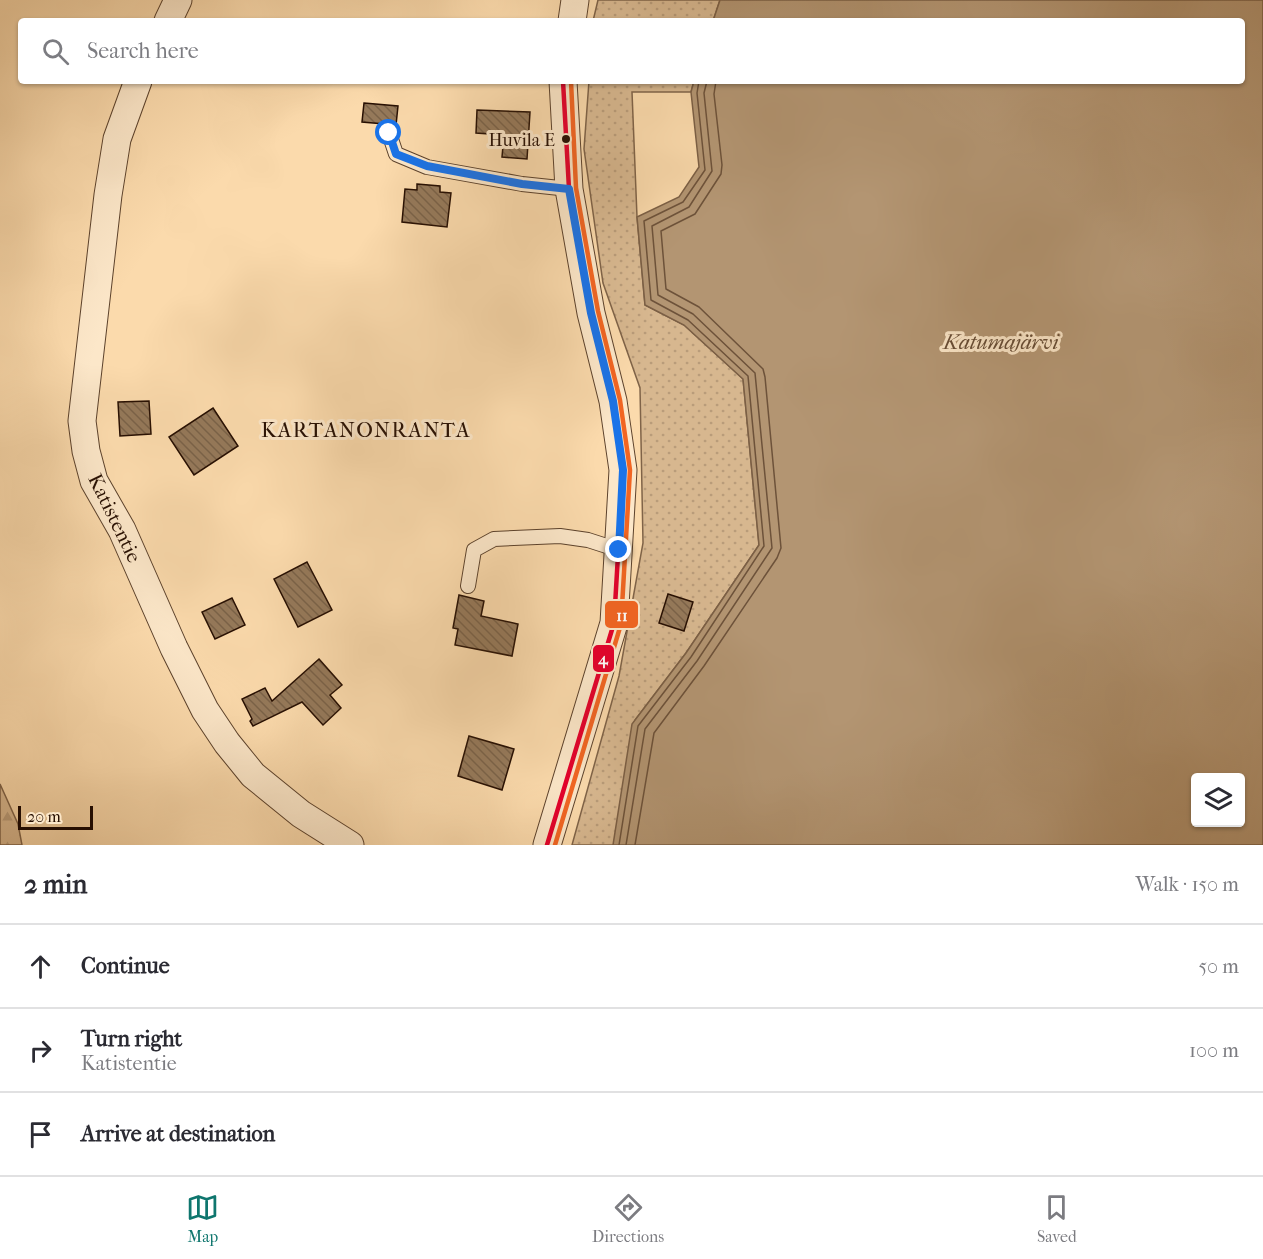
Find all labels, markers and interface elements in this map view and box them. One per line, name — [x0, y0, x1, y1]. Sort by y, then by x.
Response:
search box — [18, 18, 1245, 84]
icon: search — [39, 35, 72, 68]
text: Search here — [87, 38, 199, 64]
route start — [375, 119, 401, 145]
place label: Huvila E — [488, 130, 555, 151]
marker: Huvila E — [560, 133, 572, 145]
water label: Katumajärvi — [942, 330, 1060, 354]
district label: KARTANONRANTA — [261, 418, 471, 442]
street label: Katistentie — [83, 470, 146, 566]
route end — [605, 536, 631, 562]
line badge: 11 — [604, 600, 639, 629]
text: 11 — [616, 606, 628, 625]
line badge: 4 — [592, 644, 615, 673]
text: 4 — [597, 649, 609, 669]
map controls — [1191, 773, 1245, 827]
button: layers — [1191, 773, 1245, 827]
scale bar — [18, 803, 93, 830]
text: 20 m — [27, 807, 61, 826]
text: 2 min — [24, 869, 87, 900]
text: Walk · 150 m — [1135, 873, 1239, 896]
icon: ahead — [24, 950, 57, 983]
text: Continue — [81, 953, 170, 979]
text: 50 m — [1198, 955, 1239, 978]
text: Turn right — [81, 1026, 182, 1052]
icon: right — [24, 1034, 57, 1067]
text: 100 m — [1189, 1039, 1239, 1062]
text: Katistentie — [81, 1052, 177, 1075]
icon: arrive — [24, 1118, 57, 1151]
text: Arrive at destination — [81, 1121, 275, 1147]
tab: Map — [186, 1191, 219, 1246]
tab: Directions — [592, 1191, 664, 1246]
tab: Saved — [1037, 1191, 1077, 1246]

